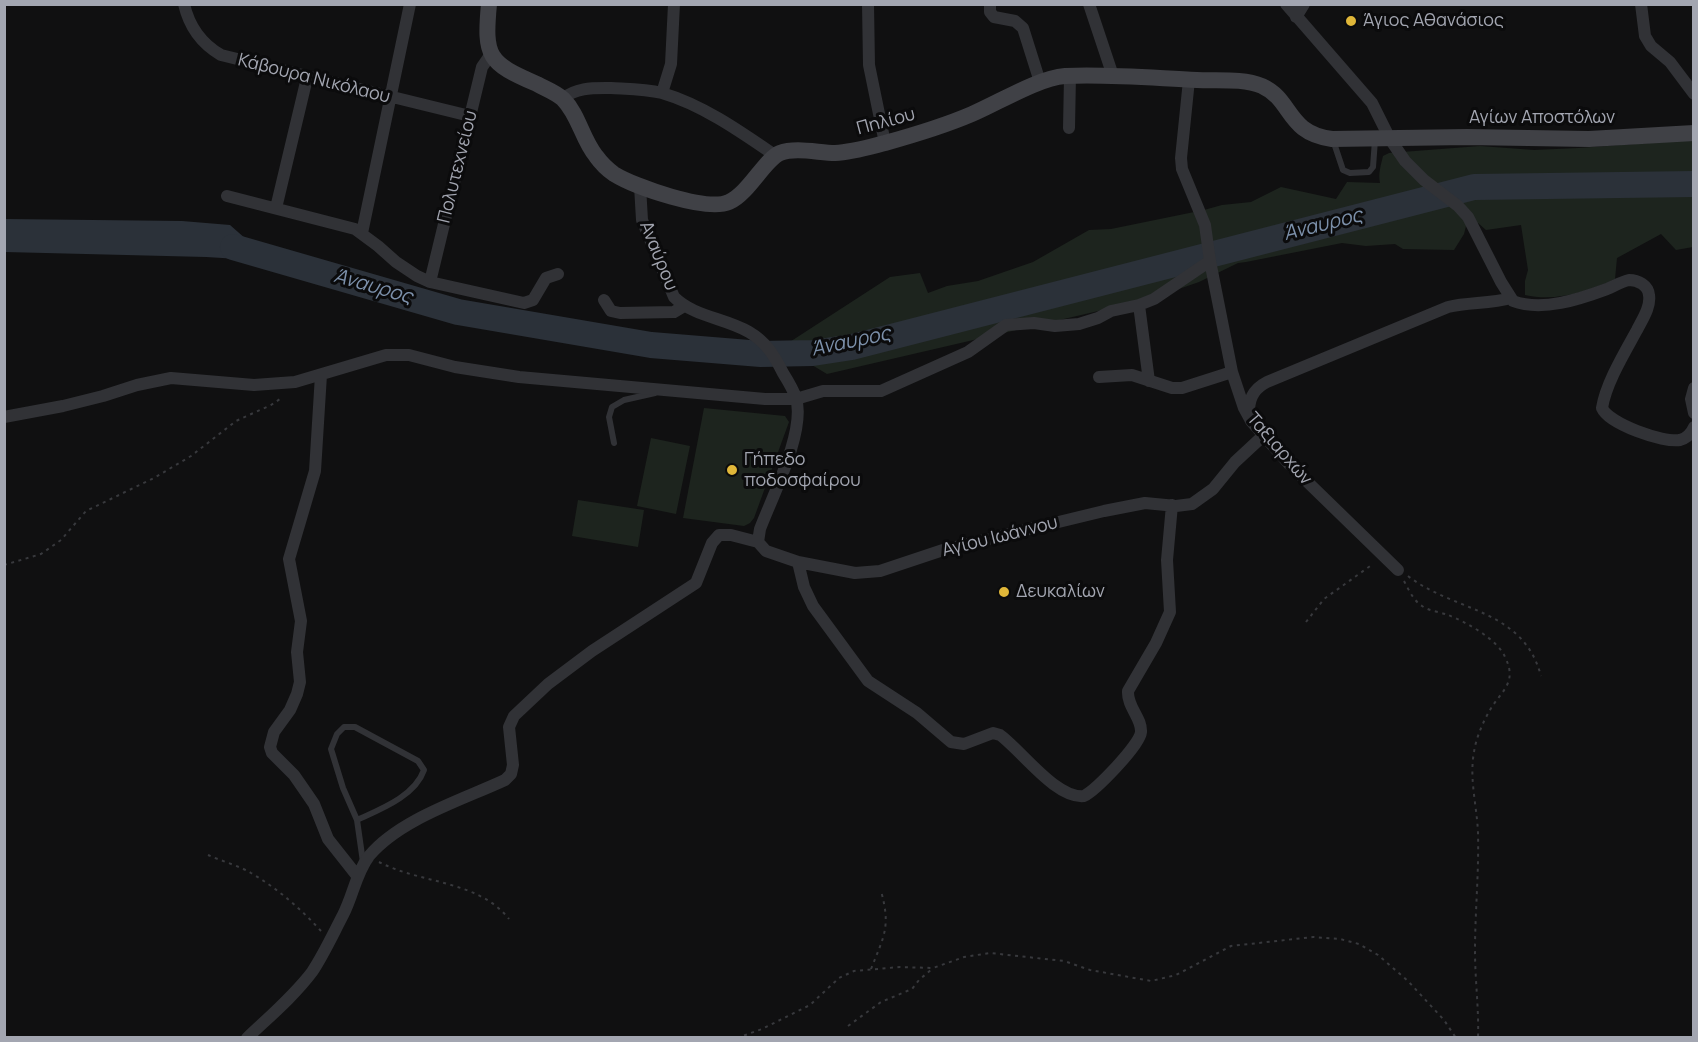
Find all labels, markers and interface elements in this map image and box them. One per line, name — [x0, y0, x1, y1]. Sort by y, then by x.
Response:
place label: Άγιος Αθανάσιος — [1363, 10, 1504, 32]
marker: Άγιος Αθανάσιος — [1344, 14, 1358, 28]
street label: Κάβουρα Νικόλαου — [236, 50, 392, 108]
street label: Πηλίου — [854, 104, 918, 140]
street label: Αγίων Αποστόλων — [1469, 107, 1615, 129]
street label: Πολυτεχνείου — [434, 109, 482, 225]
water label: Άναυρος — [1281, 204, 1365, 246]
street label: Αναύρου — [634, 218, 682, 294]
water label: Άναυρος — [331, 264, 415, 310]
water label: Άναυρος — [809, 322, 893, 362]
street label: Ταξιαρχών — [1242, 408, 1316, 490]
place label: Γήπεδο ποδοσφαίρου — [744, 449, 861, 492]
marker: Γήπεδο ποδοσφαίρου — [725, 463, 739, 477]
street label: Αγίου Ιωάννου — [940, 512, 1060, 562]
place label: Δευκαλίων — [1016, 581, 1105, 603]
marker: Δευκαλίων — [997, 585, 1011, 599]

